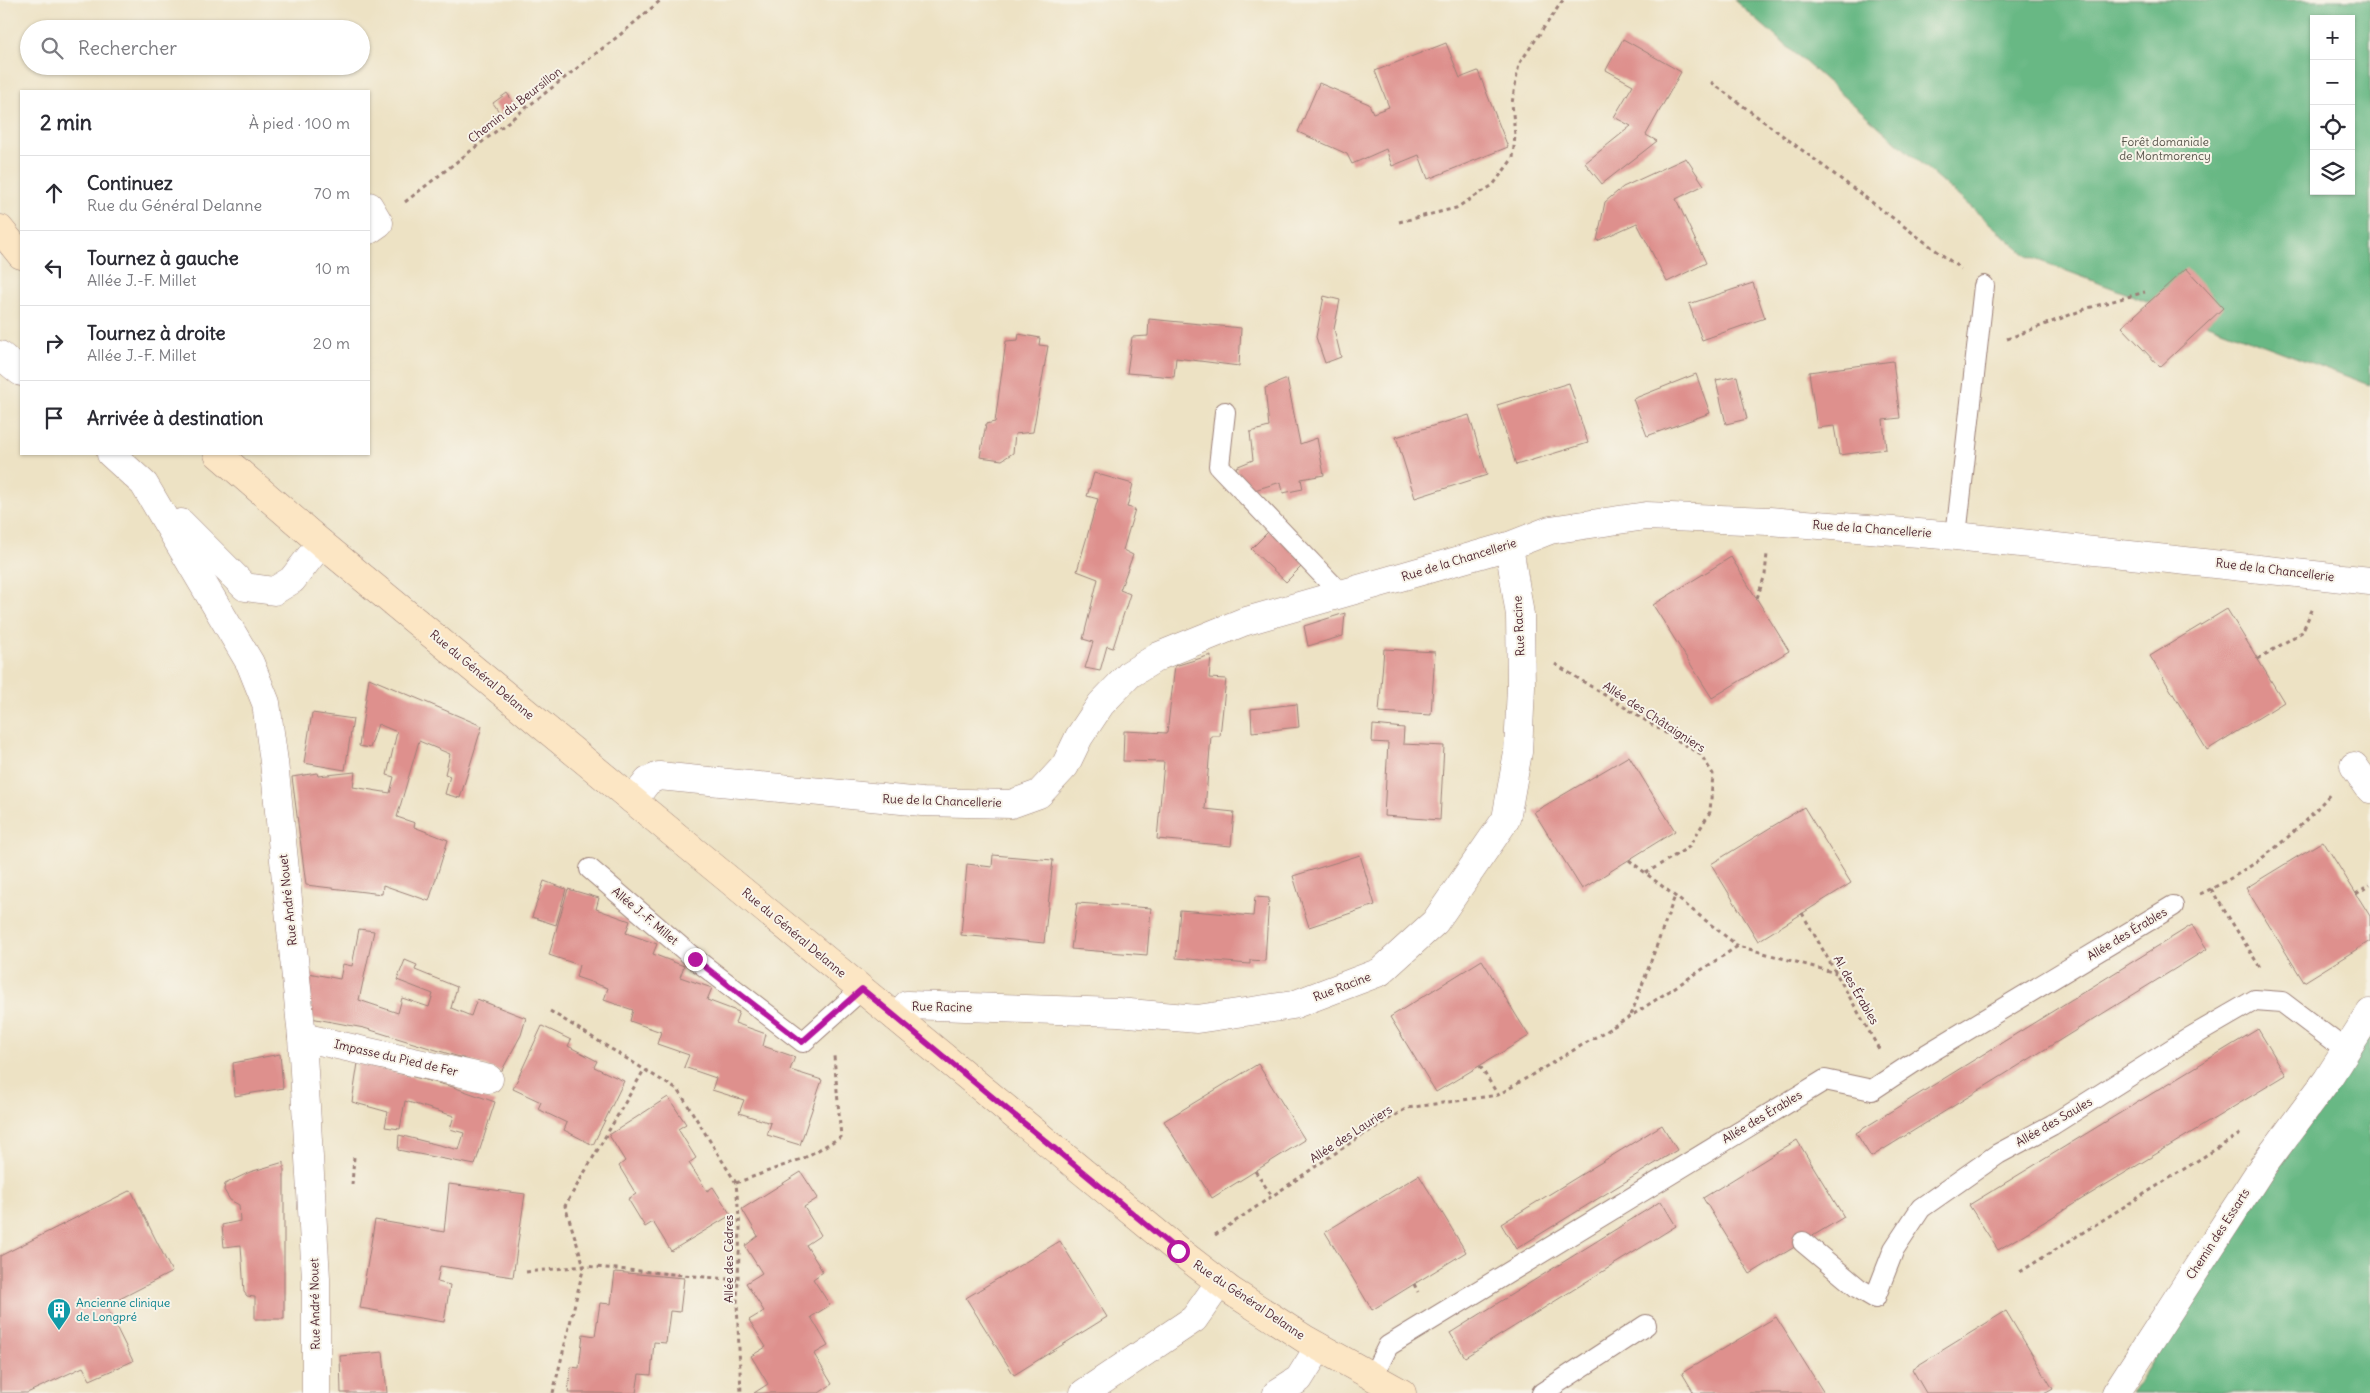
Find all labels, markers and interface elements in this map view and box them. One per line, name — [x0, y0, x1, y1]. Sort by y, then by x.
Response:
map controls — [2310, 15, 2355, 195]
button: + — [2310, 15, 2355, 60]
search box — [20, 20, 370, 75]
icon: search — [38, 34, 66, 62]
text: Rechercher — [78, 36, 177, 60]
button: − — [2310, 60, 2355, 105]
street label: Chemin du Beursillon — [465, 63, 565, 146]
button: locate — [2310, 105, 2355, 150]
text: 2 min — [40, 109, 92, 136]
text: À pied · 100 m — [249, 113, 350, 133]
park label: Forêt domaniale de Montmorency — [2119, 134, 2211, 163]
button: layers — [2310, 150, 2355, 195]
text: Continuez — [87, 171, 173, 195]
icon: ahead — [40, 179, 68, 207]
text: 70 m — [314, 183, 350, 203]
text: Rue du Général Delanne — [87, 195, 262, 215]
text: Tournez à gauche — [87, 246, 239, 270]
icon: left — [40, 254, 68, 282]
text: 10 m — [315, 258, 350, 278]
text: Allée J.-F. Millet — [87, 270, 196, 290]
text: Tournez à droite — [87, 321, 226, 345]
icon: right — [40, 329, 68, 357]
text: 20 m — [313, 333, 350, 353]
text: Allée J.-F. Millet — [87, 345, 196, 365]
icon: arrive — [40, 404, 68, 432]
text: Arrivée à destination — [87, 406, 263, 430]
street label: Rue de la Chancellerie — [1812, 517, 1932, 540]
street label: Rue de la Chancellerie — [1400, 535, 1518, 584]
street label: Rue de la Chancellerie — [2215, 555, 2335, 584]
street label: Rue Racine — [1509, 595, 1528, 657]
street label: Rue du Général Delanne — [427, 627, 537, 723]
street label: Allée des Châtaigniers — [1600, 678, 1708, 755]
street label: Rue de la Chancellerie — [882, 791, 1002, 810]
street label: Rue André Nouet — [275, 854, 300, 946]
street label: Allée J.-F. Millet — [609, 884, 682, 948]
street label: Rue du Général Delanne — [739, 885, 849, 981]
street label: Allée des Érables — [2084, 904, 2169, 963]
route end — [684, 948, 707, 971]
street label: Al. des Érables — [1831, 953, 1882, 1027]
street label: Rue Racine — [1311, 969, 1373, 1004]
street label: Rue Racine — [912, 998, 972, 1015]
street label: Impasse du Pied de Fer — [333, 1036, 460, 1079]
street label: Allée des Érables — [1719, 1087, 1804, 1146]
street label: Allée des Saules — [2013, 1094, 2095, 1149]
street label: Allée des Lauriers — [1307, 1101, 1395, 1166]
street label: Chemin des Essarts — [2183, 1185, 2253, 1282]
street label: Allée des Cèdres — [721, 1215, 736, 1303]
route start — [1167, 1240, 1190, 1263]
street label: Rue du Général Delanne — [1191, 1257, 1308, 1343]
street label: Rue André Nouet — [306, 1258, 323, 1350]
place label: Ancienne clinique de Longpré — [76, 1295, 170, 1324]
building icon: Ancienne clinique de Longpré — [46, 1297, 72, 1331]

